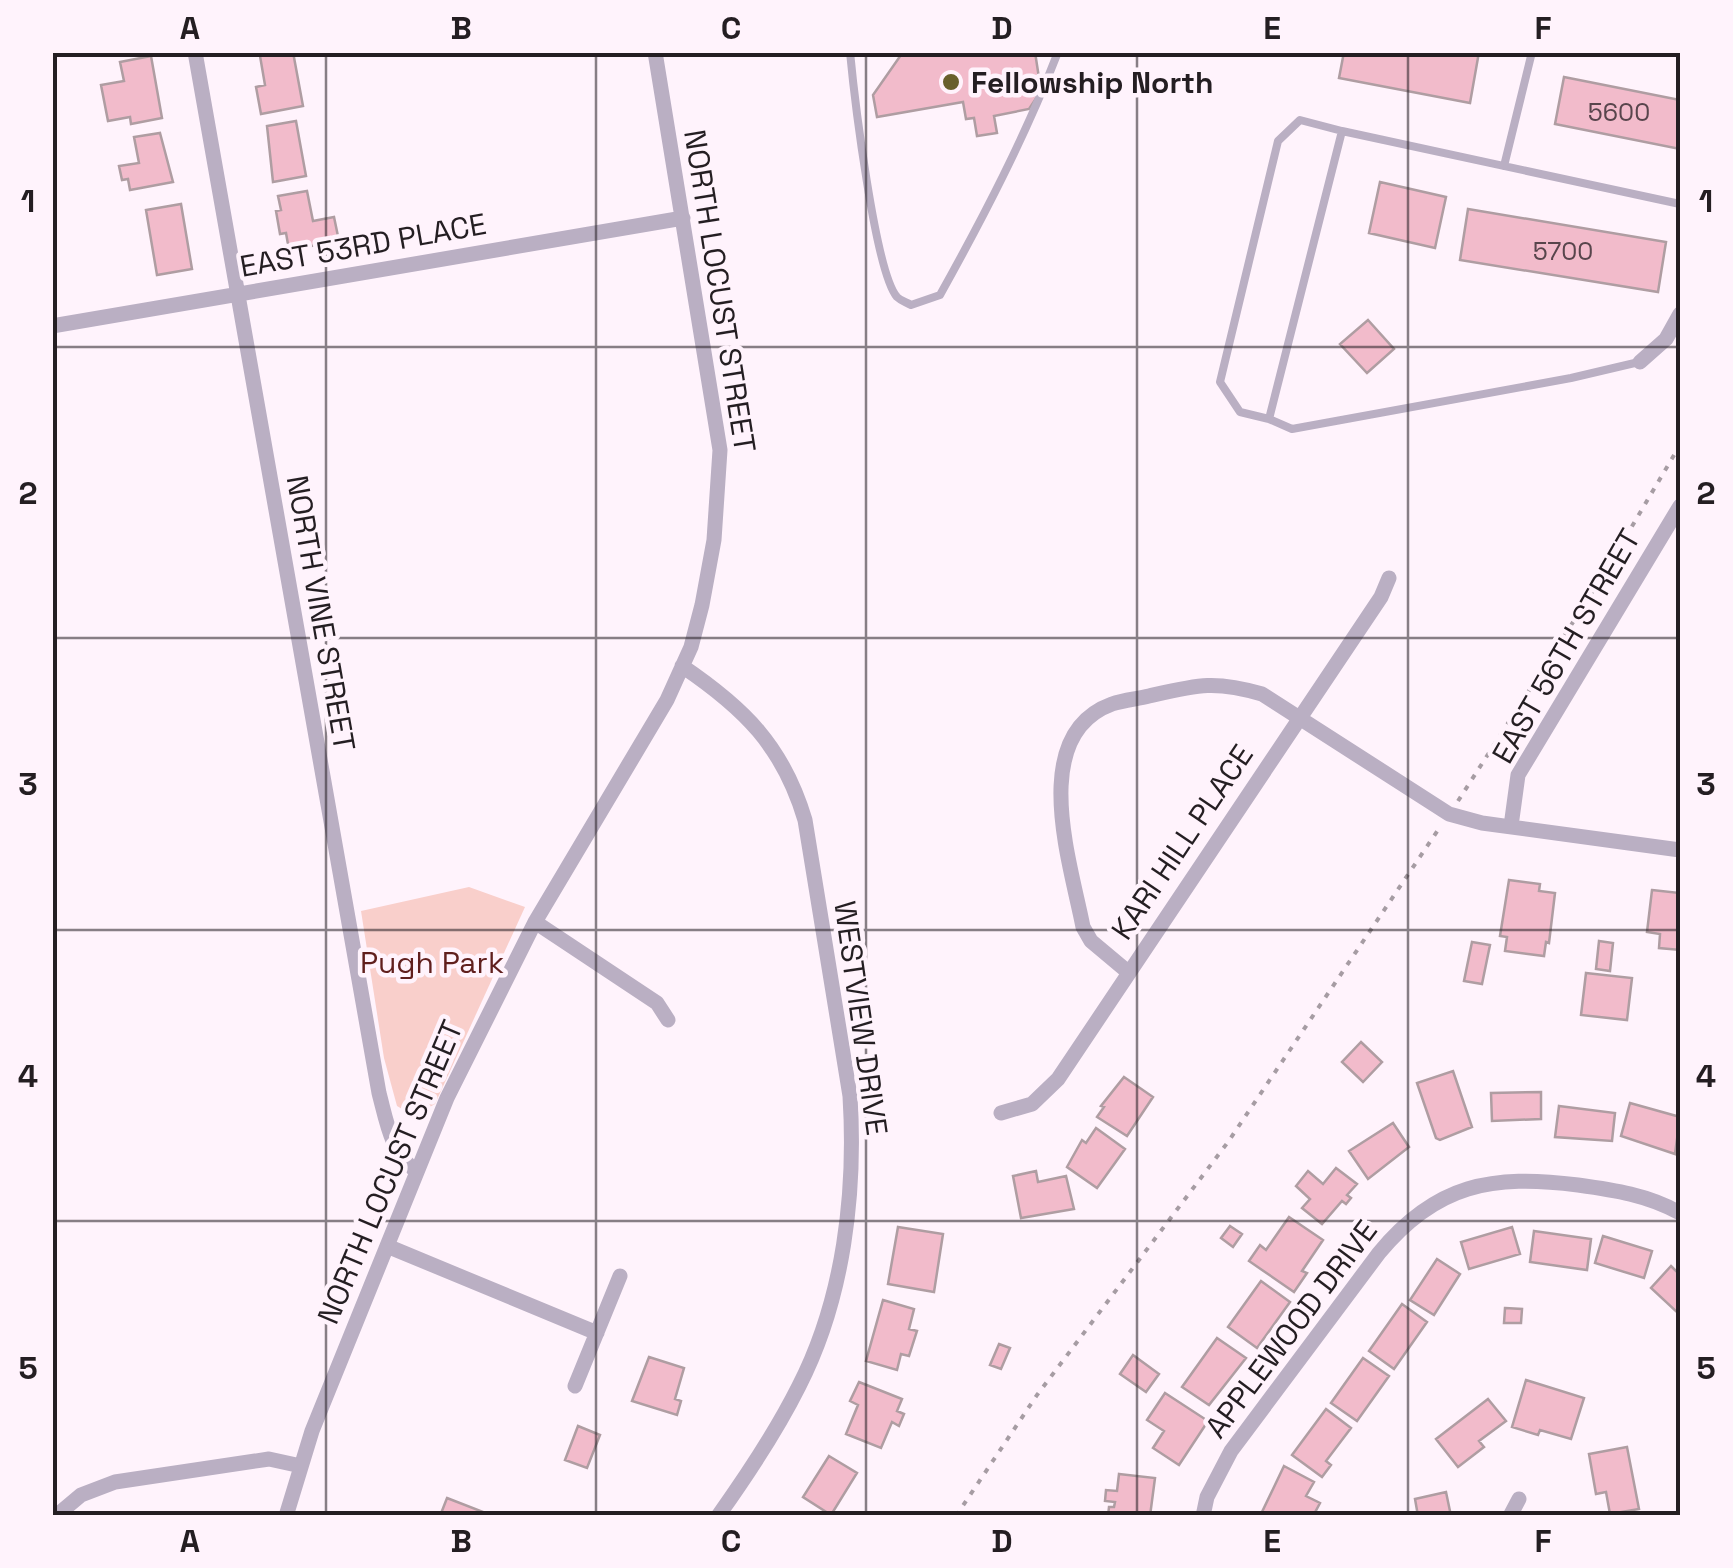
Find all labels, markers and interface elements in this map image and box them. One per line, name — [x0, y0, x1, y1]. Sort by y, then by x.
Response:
text: A — [180, 8, 200, 48]
text: B — [450, 8, 472, 48]
text: C — [721, 8, 741, 48]
text: D — [991, 8, 1013, 48]
text: E — [1263, 8, 1281, 48]
text: F — [1534, 8, 1552, 48]
place label: Fellowship North — [971, 63, 1213, 102]
marker: Fellowship North — [940, 71, 962, 93]
house number: 5600 — [1588, 96, 1650, 128]
street label: NORTH LOCUST STREET — [675, 127, 765, 455]
text: 1 — [21, 181, 35, 221]
text: 1 — [1699, 181, 1713, 221]
street label: EAST 53RD PLACE — [237, 204, 489, 286]
house number: 5700 — [1533, 235, 1593, 267]
street label: NORTH VINE STREET — [278, 472, 364, 754]
text: 2 — [18, 473, 38, 513]
text: 2 — [1696, 473, 1716, 513]
street label: EAST 56TH STREET — [1483, 522, 1649, 770]
street label: KARI HILL PLACE — [1102, 737, 1262, 947]
text: 3 — [18, 764, 38, 804]
text: 3 — [1696, 764, 1716, 804]
street label: WESTVIEW DRIVE — [825, 898, 897, 1138]
park label: Pugh Park — [360, 943, 504, 982]
street label: NORTH LOCUST STREET — [308, 1014, 472, 1330]
text: 4 — [18, 1056, 38, 1096]
text: 4 — [1696, 1056, 1716, 1096]
street label: APPLEWOOD DRIVE — [1196, 1212, 1386, 1446]
text: 5 — [18, 1348, 38, 1388]
text: 5 — [1696, 1348, 1716, 1388]
text: A — [180, 1521, 200, 1561]
text: B — [450, 1521, 472, 1561]
text: C — [721, 1521, 741, 1561]
text: D — [991, 1521, 1013, 1561]
text: E — [1263, 1521, 1281, 1561]
text: F — [1534, 1521, 1552, 1561]

